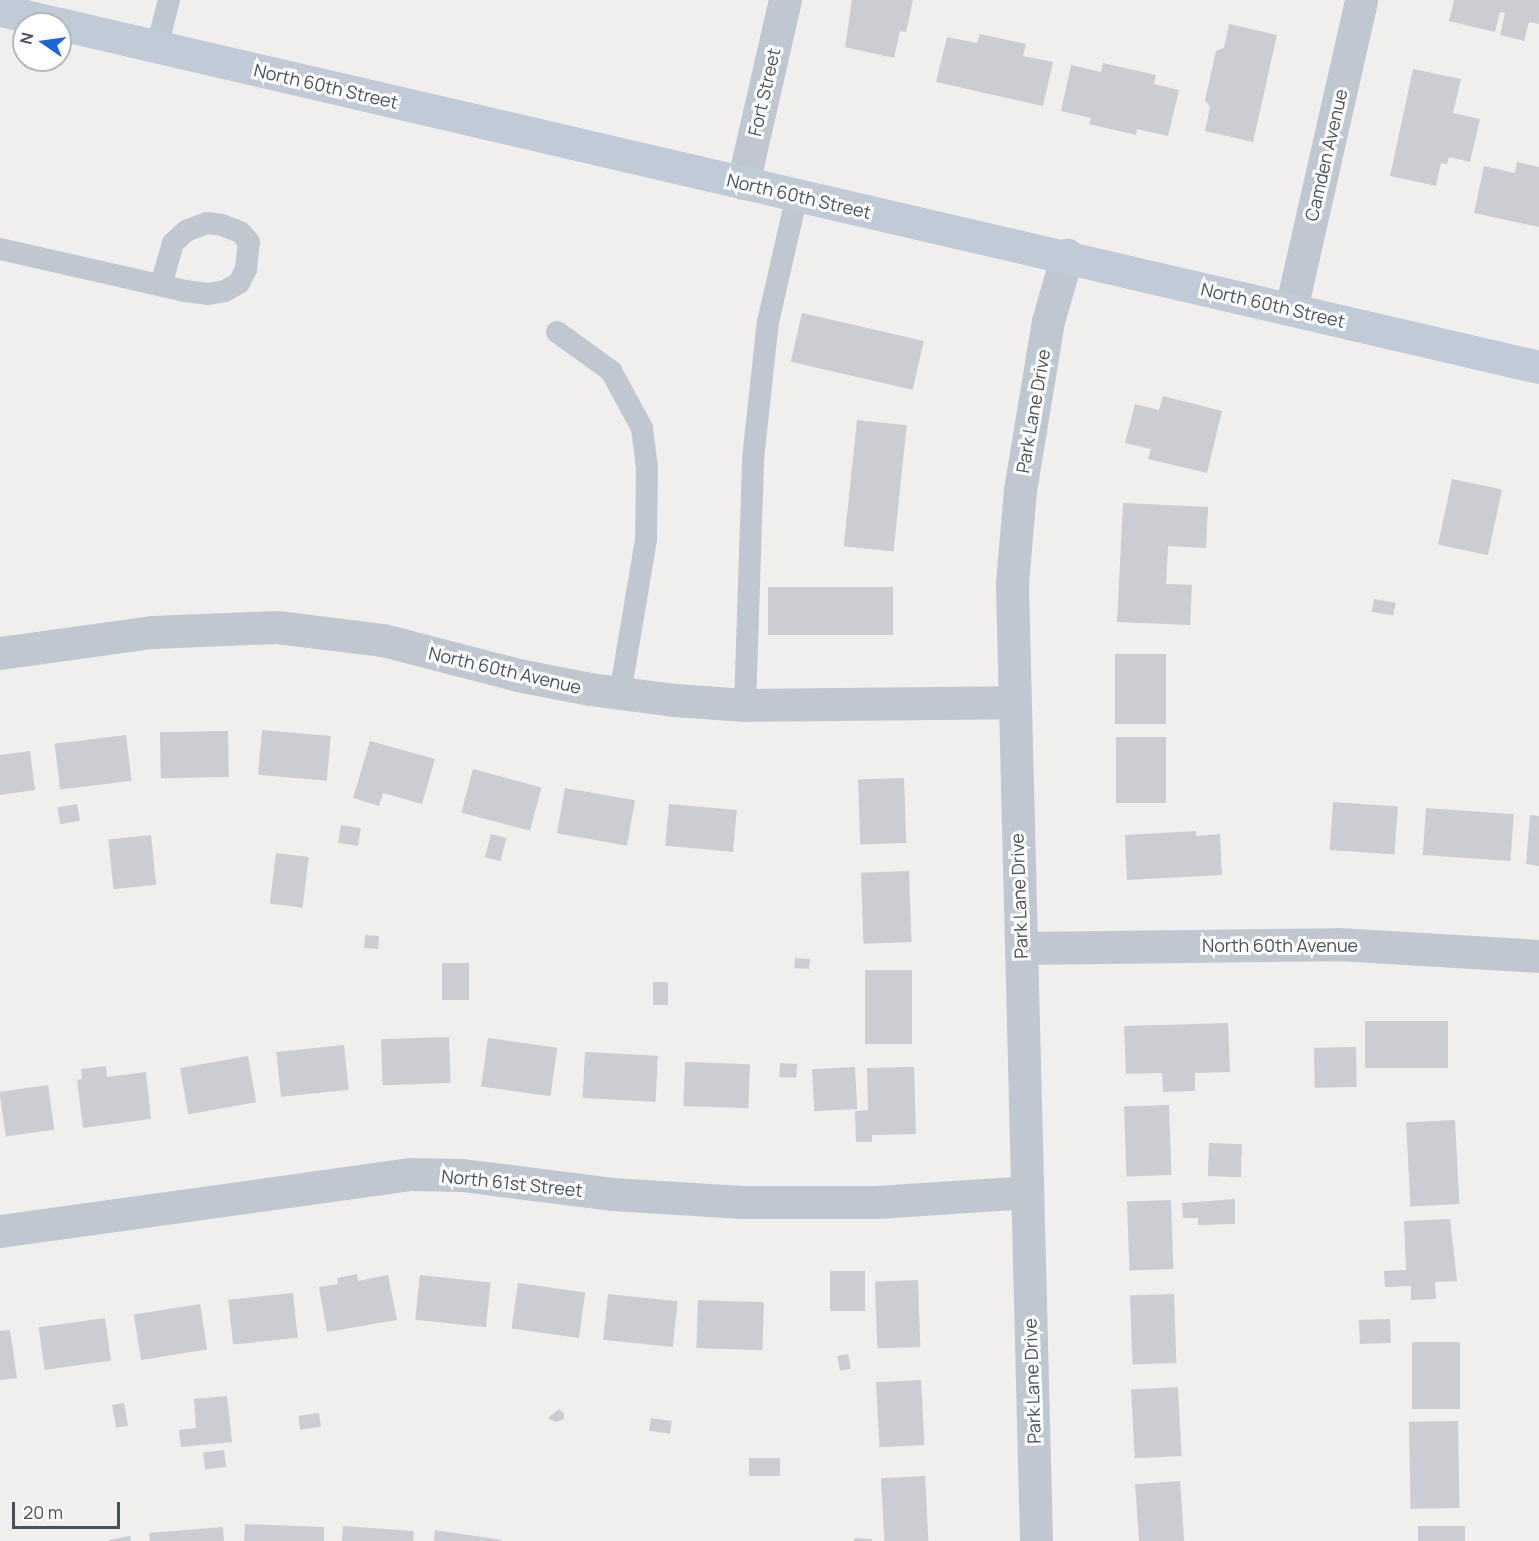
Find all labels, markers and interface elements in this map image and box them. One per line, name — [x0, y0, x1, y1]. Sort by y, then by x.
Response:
north arrow — [12, 12, 72, 72]
text: N — [14, 30, 38, 46]
street label: Fort Street — [743, 46, 785, 138]
street label: North 60th Street — [252, 59, 400, 113]
street label: Camden Avenue — [1300, 87, 1352, 223]
street label: North 60th Street — [725, 169, 873, 223]
street label: North 60th Street — [1199, 278, 1347, 332]
street label: Park Lane Drive — [1011, 347, 1055, 475]
street label: North 60th Avenue — [426, 642, 584, 698]
street label: Park Lane Drive — [1006, 833, 1032, 959]
street label: North 60th Avenue — [1202, 934, 1358, 956]
street label: North 61st Street — [440, 1165, 584, 1201]
street label: Park Lane Drive — [1019, 1318, 1045, 1444]
scale bar — [15, 1490, 123, 1528]
text: 20 m — [23, 1500, 63, 1524]

